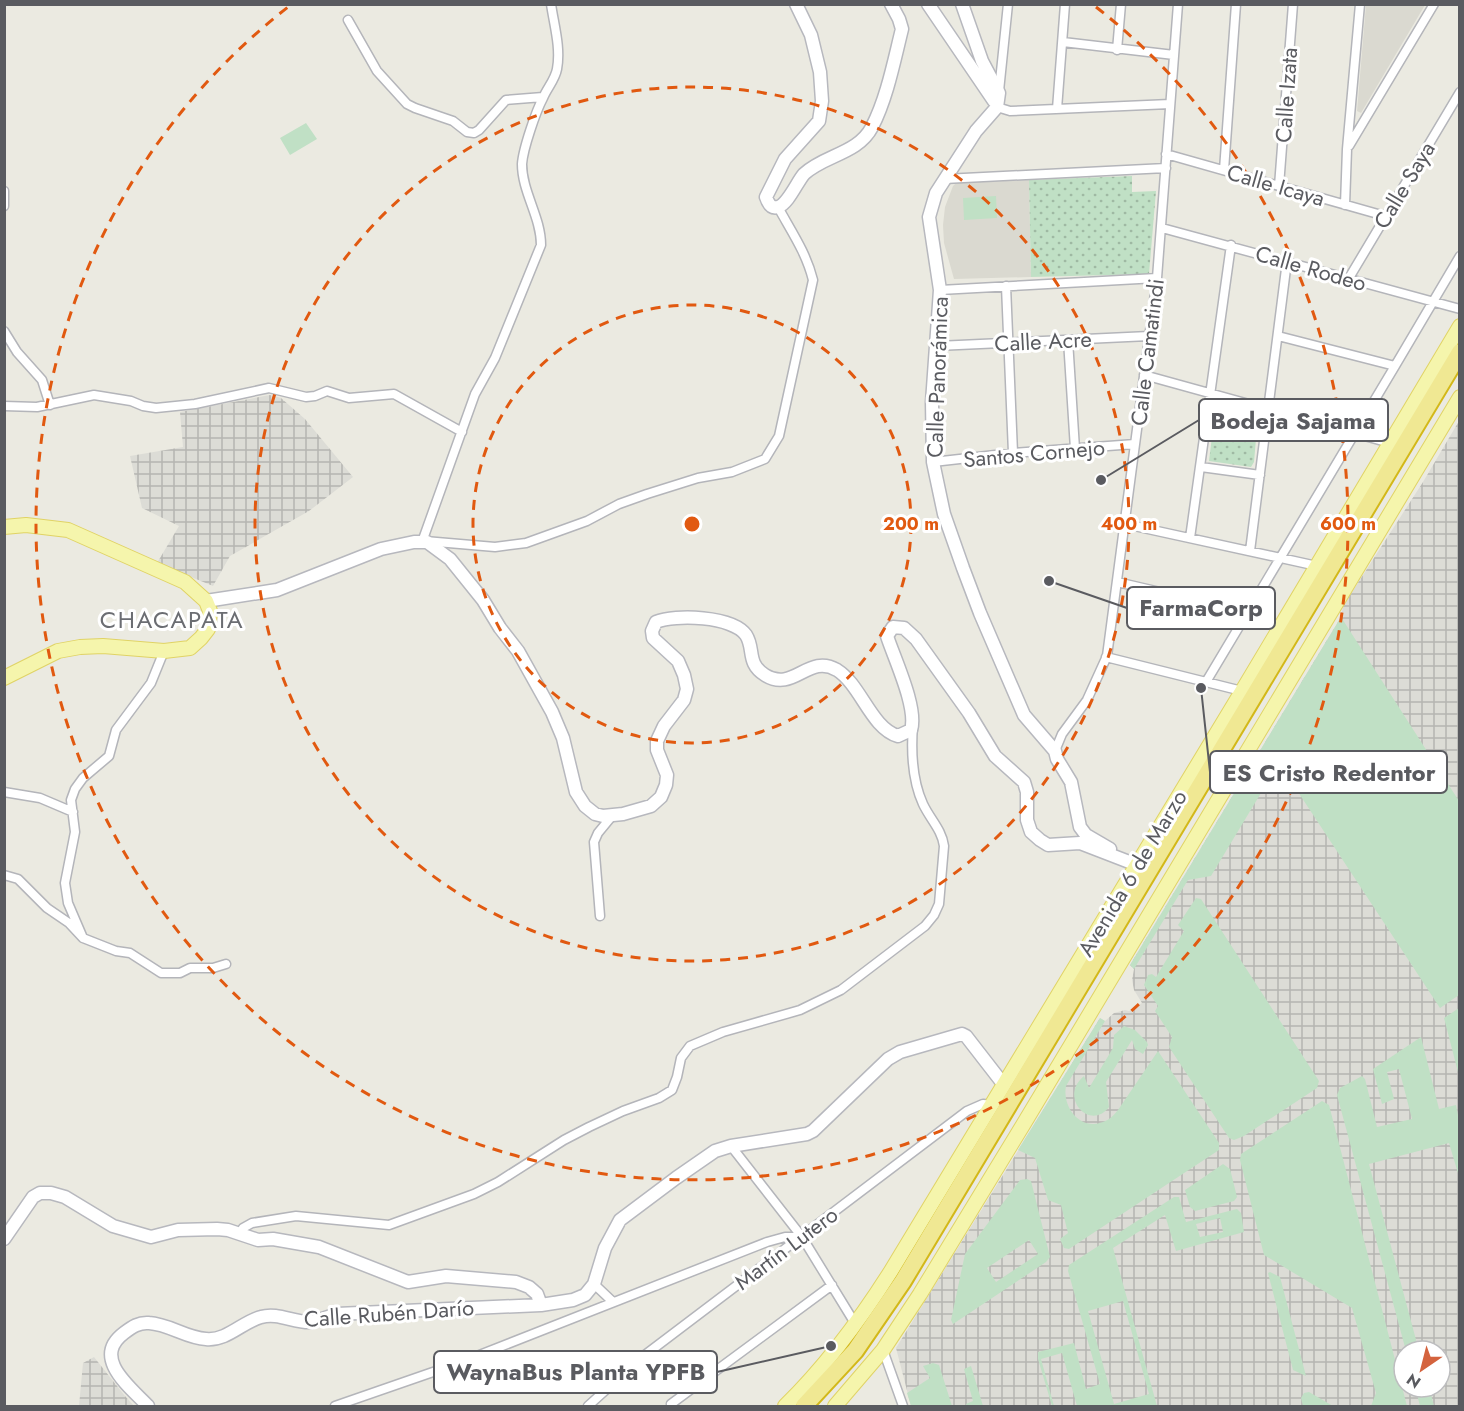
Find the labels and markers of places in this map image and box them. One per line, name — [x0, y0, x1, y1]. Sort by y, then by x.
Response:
callout: Bodeja Sajama — [1199, 399, 1388, 441]
centre of rings — [682, 514, 702, 534]
callout: FarmaCorp — [1127, 587, 1275, 629]
callout: ES Cristo Redentor — [1210, 751, 1447, 793]
callout: WaynaBus Planta YPFB — [434, 1351, 717, 1393]

